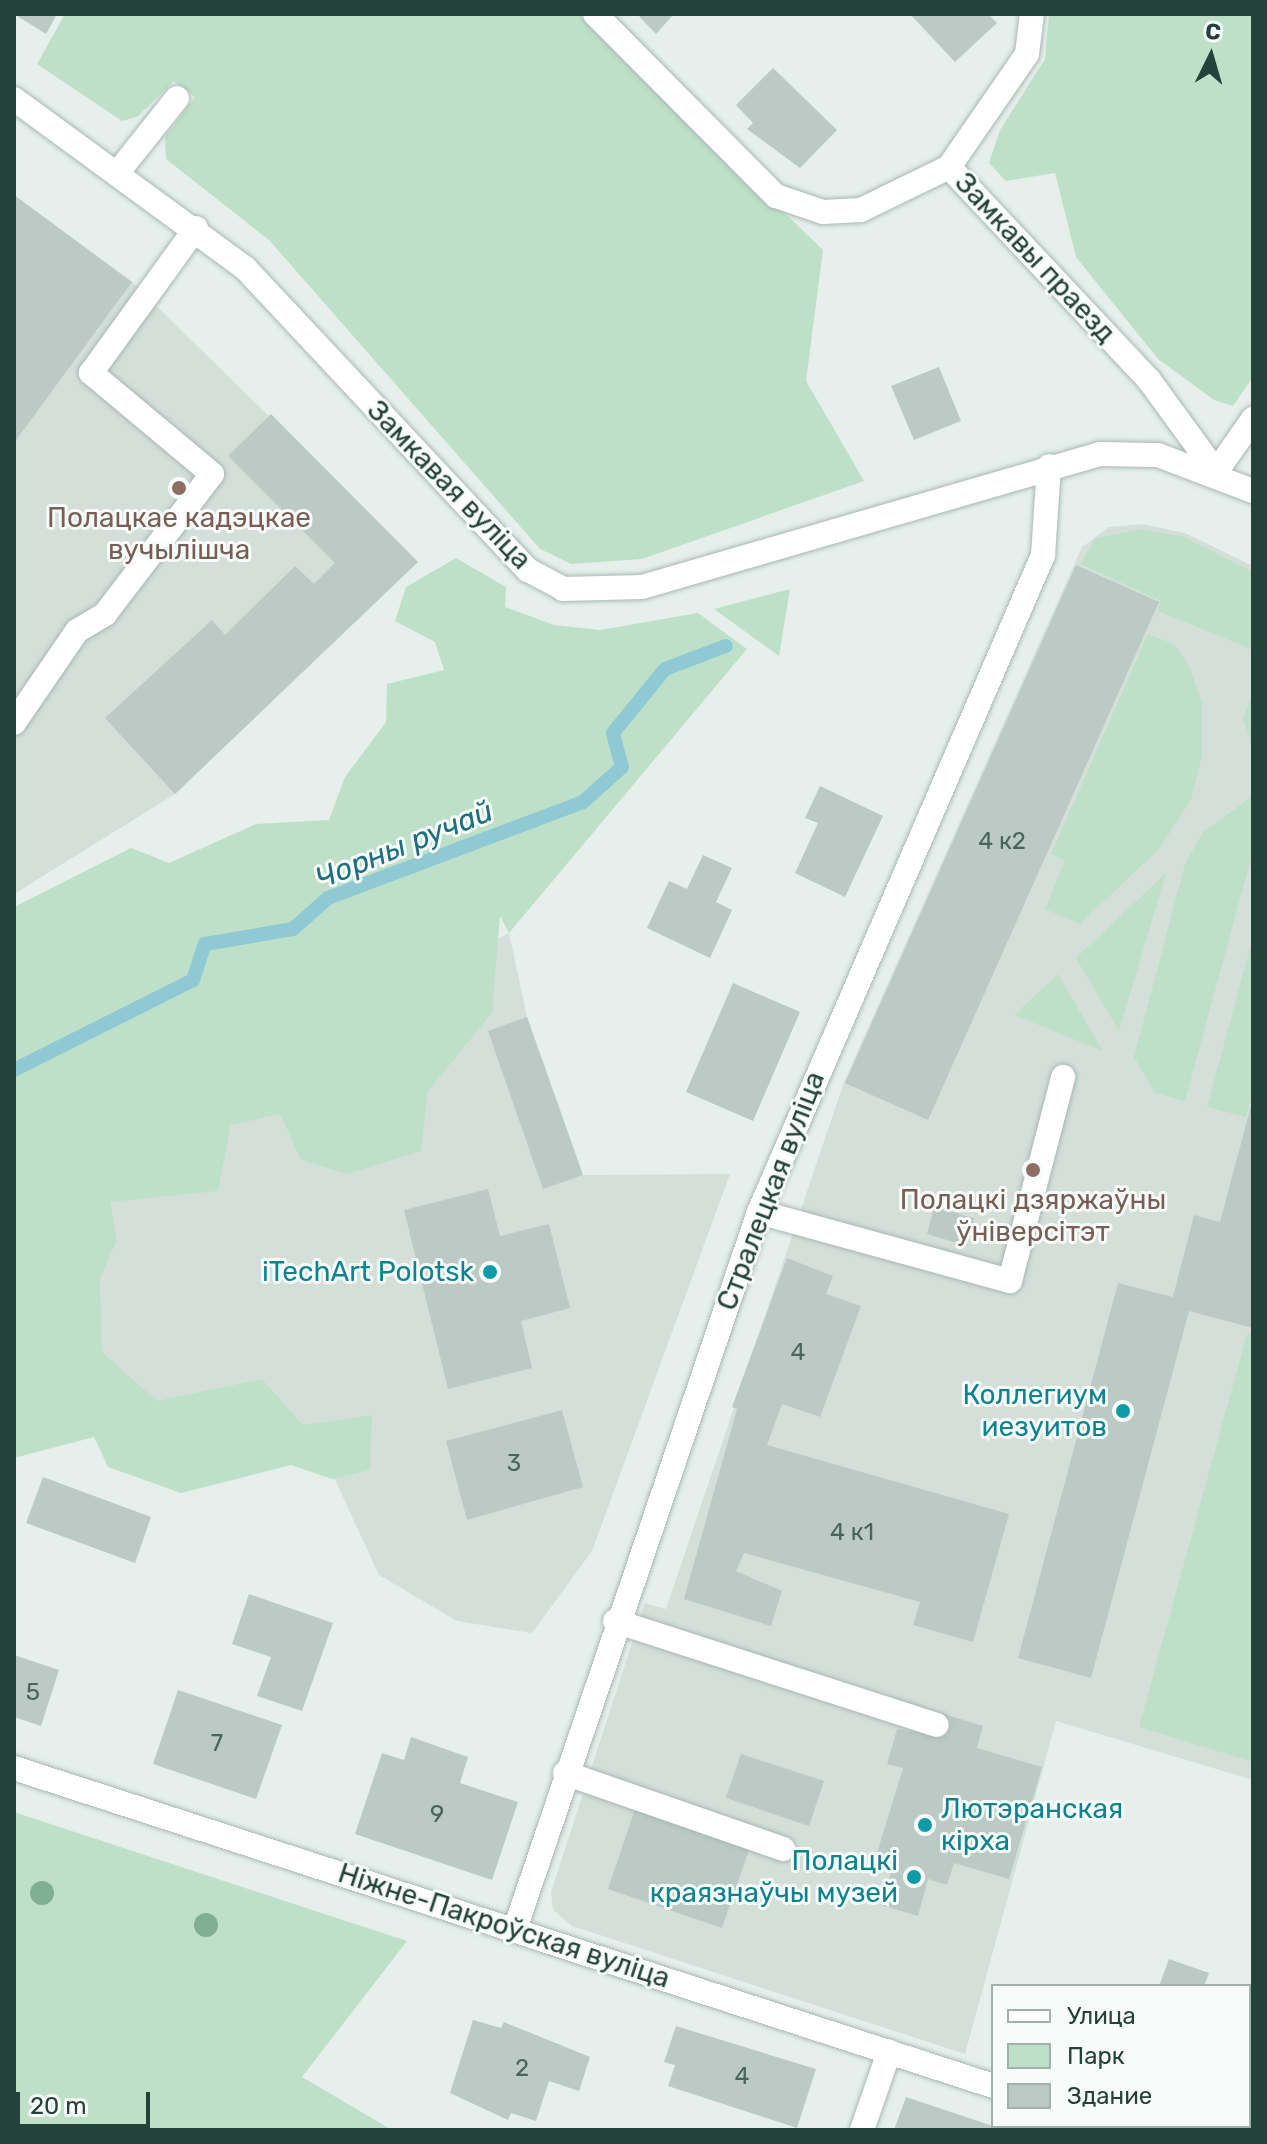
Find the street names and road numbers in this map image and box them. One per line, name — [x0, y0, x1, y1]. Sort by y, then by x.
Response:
street label: Замкавы праезд — [948, 166, 1122, 350]
street label: Замкавая вуліца — [360, 394, 538, 576]
street label: Стралецкая вуліца — [710, 1067, 832, 1315]
street label: Ніжне-Пакроўская вуліца — [334, 1856, 674, 1996]

